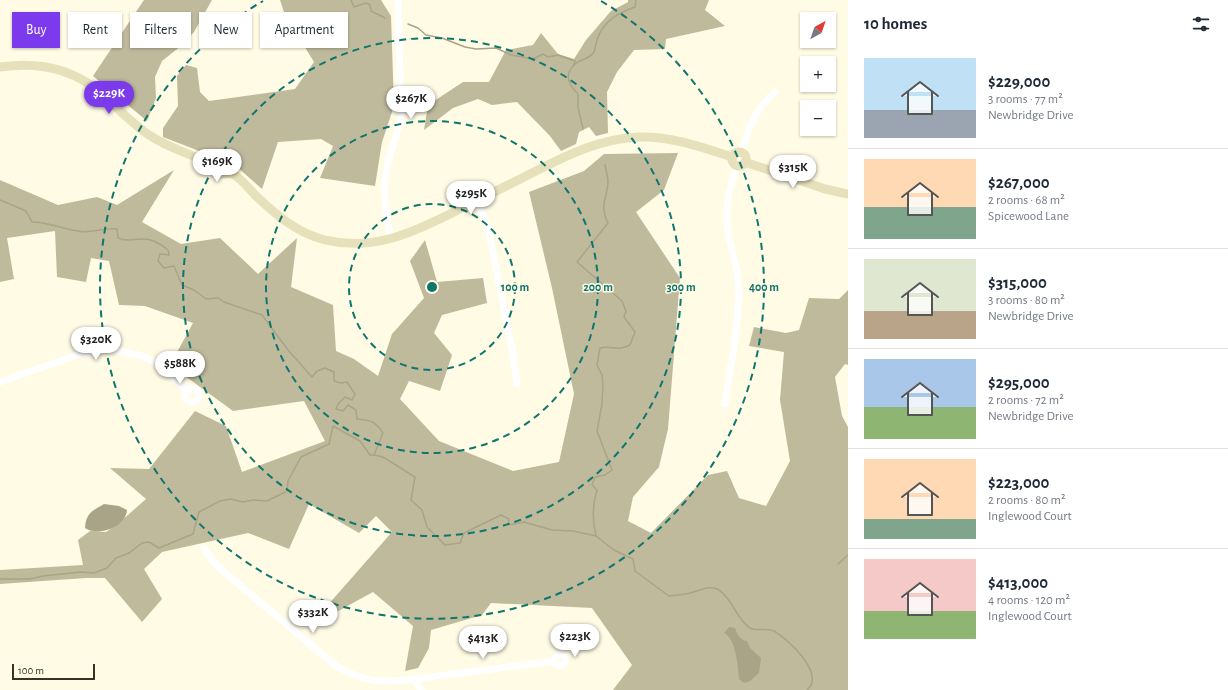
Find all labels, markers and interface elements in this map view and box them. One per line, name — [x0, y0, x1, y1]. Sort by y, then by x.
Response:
chip: Buy — [12, 12, 60, 48]
chip: Rent — [68, 12, 122, 48]
chip: Filters — [130, 12, 191, 48]
chip: New — [199, 12, 252, 48]
chip: Apartment — [260, 12, 348, 48]
north arrow — [800, 12, 836, 48]
map controls — [800, 12, 836, 136]
icon: filters — [1190, 13, 1212, 35]
text: 10 homes — [864, 15, 927, 32]
button: + — [800, 56, 836, 92]
text: $229,000 — [988, 73, 1050, 90]
icon: home — [896, 74, 944, 122]
pin: $229K — [81, 81, 137, 115]
pin: $267K — [383, 86, 439, 120]
text: $229K — [93, 87, 125, 100]
text: $267K — [395, 92, 427, 105]
text: 3 rooms · 77 m² — [988, 93, 1063, 106]
button: − — [800, 100, 836, 136]
text: Newbridge Drive — [988, 109, 1074, 122]
pin: $169K — [189, 149, 245, 183]
text: $169K — [202, 155, 232, 168]
pin: $315K — [765, 155, 821, 189]
text: $315K — [778, 161, 808, 174]
text: $267,000 — [988, 174, 1050, 191]
icon: home — [896, 175, 944, 223]
pin: $295K — [443, 181, 499, 215]
text: $295K — [455, 187, 487, 200]
text: 2 rooms · 68 m² — [988, 194, 1065, 207]
text: Spicewood Lane — [988, 210, 1069, 223]
text: $315,000 — [988, 274, 1047, 291]
icon: home — [896, 275, 944, 323]
centre of rings — [425, 280, 439, 294]
text: 100 m — [501, 281, 529, 293]
text: 200 m — [583, 281, 613, 293]
text: 300 m — [666, 281, 696, 293]
text: 400 m — [749, 281, 779, 293]
text: 3 rooms · 80 m² — [988, 294, 1065, 307]
text: Newbridge Drive — [988, 310, 1074, 323]
pin: $320K — [68, 327, 124, 361]
text: $320K — [80, 333, 112, 346]
pin: $588K — [152, 351, 208, 385]
text: $588K — [164, 357, 196, 370]
text: $295,000 — [988, 374, 1050, 391]
icon: home — [896, 375, 944, 423]
text: 2 rooms · 72 m² — [988, 394, 1064, 407]
text: Newbridge Drive — [988, 410, 1074, 423]
text: $223,000 — [988, 474, 1049, 491]
icon: home — [896, 475, 944, 523]
text: 2 rooms · 80 m² — [988, 494, 1065, 507]
text: Inglewood Court — [988, 510, 1072, 523]
text: $413,000 — [988, 574, 1048, 591]
icon: home — [896, 575, 944, 623]
text: 4 rooms · 120 m² — [988, 594, 1070, 607]
pin: $332K — [285, 600, 341, 634]
text: $332K — [298, 606, 328, 619]
text: Inglewood Court — [988, 610, 1072, 623]
pin: $223K — [547, 624, 603, 658]
pin: $413K — [455, 626, 511, 660]
text: $223K — [559, 630, 591, 643]
text: $413K — [468, 632, 498, 645]
scale bar — [12, 662, 95, 681]
text: 100 m — [18, 665, 44, 676]

